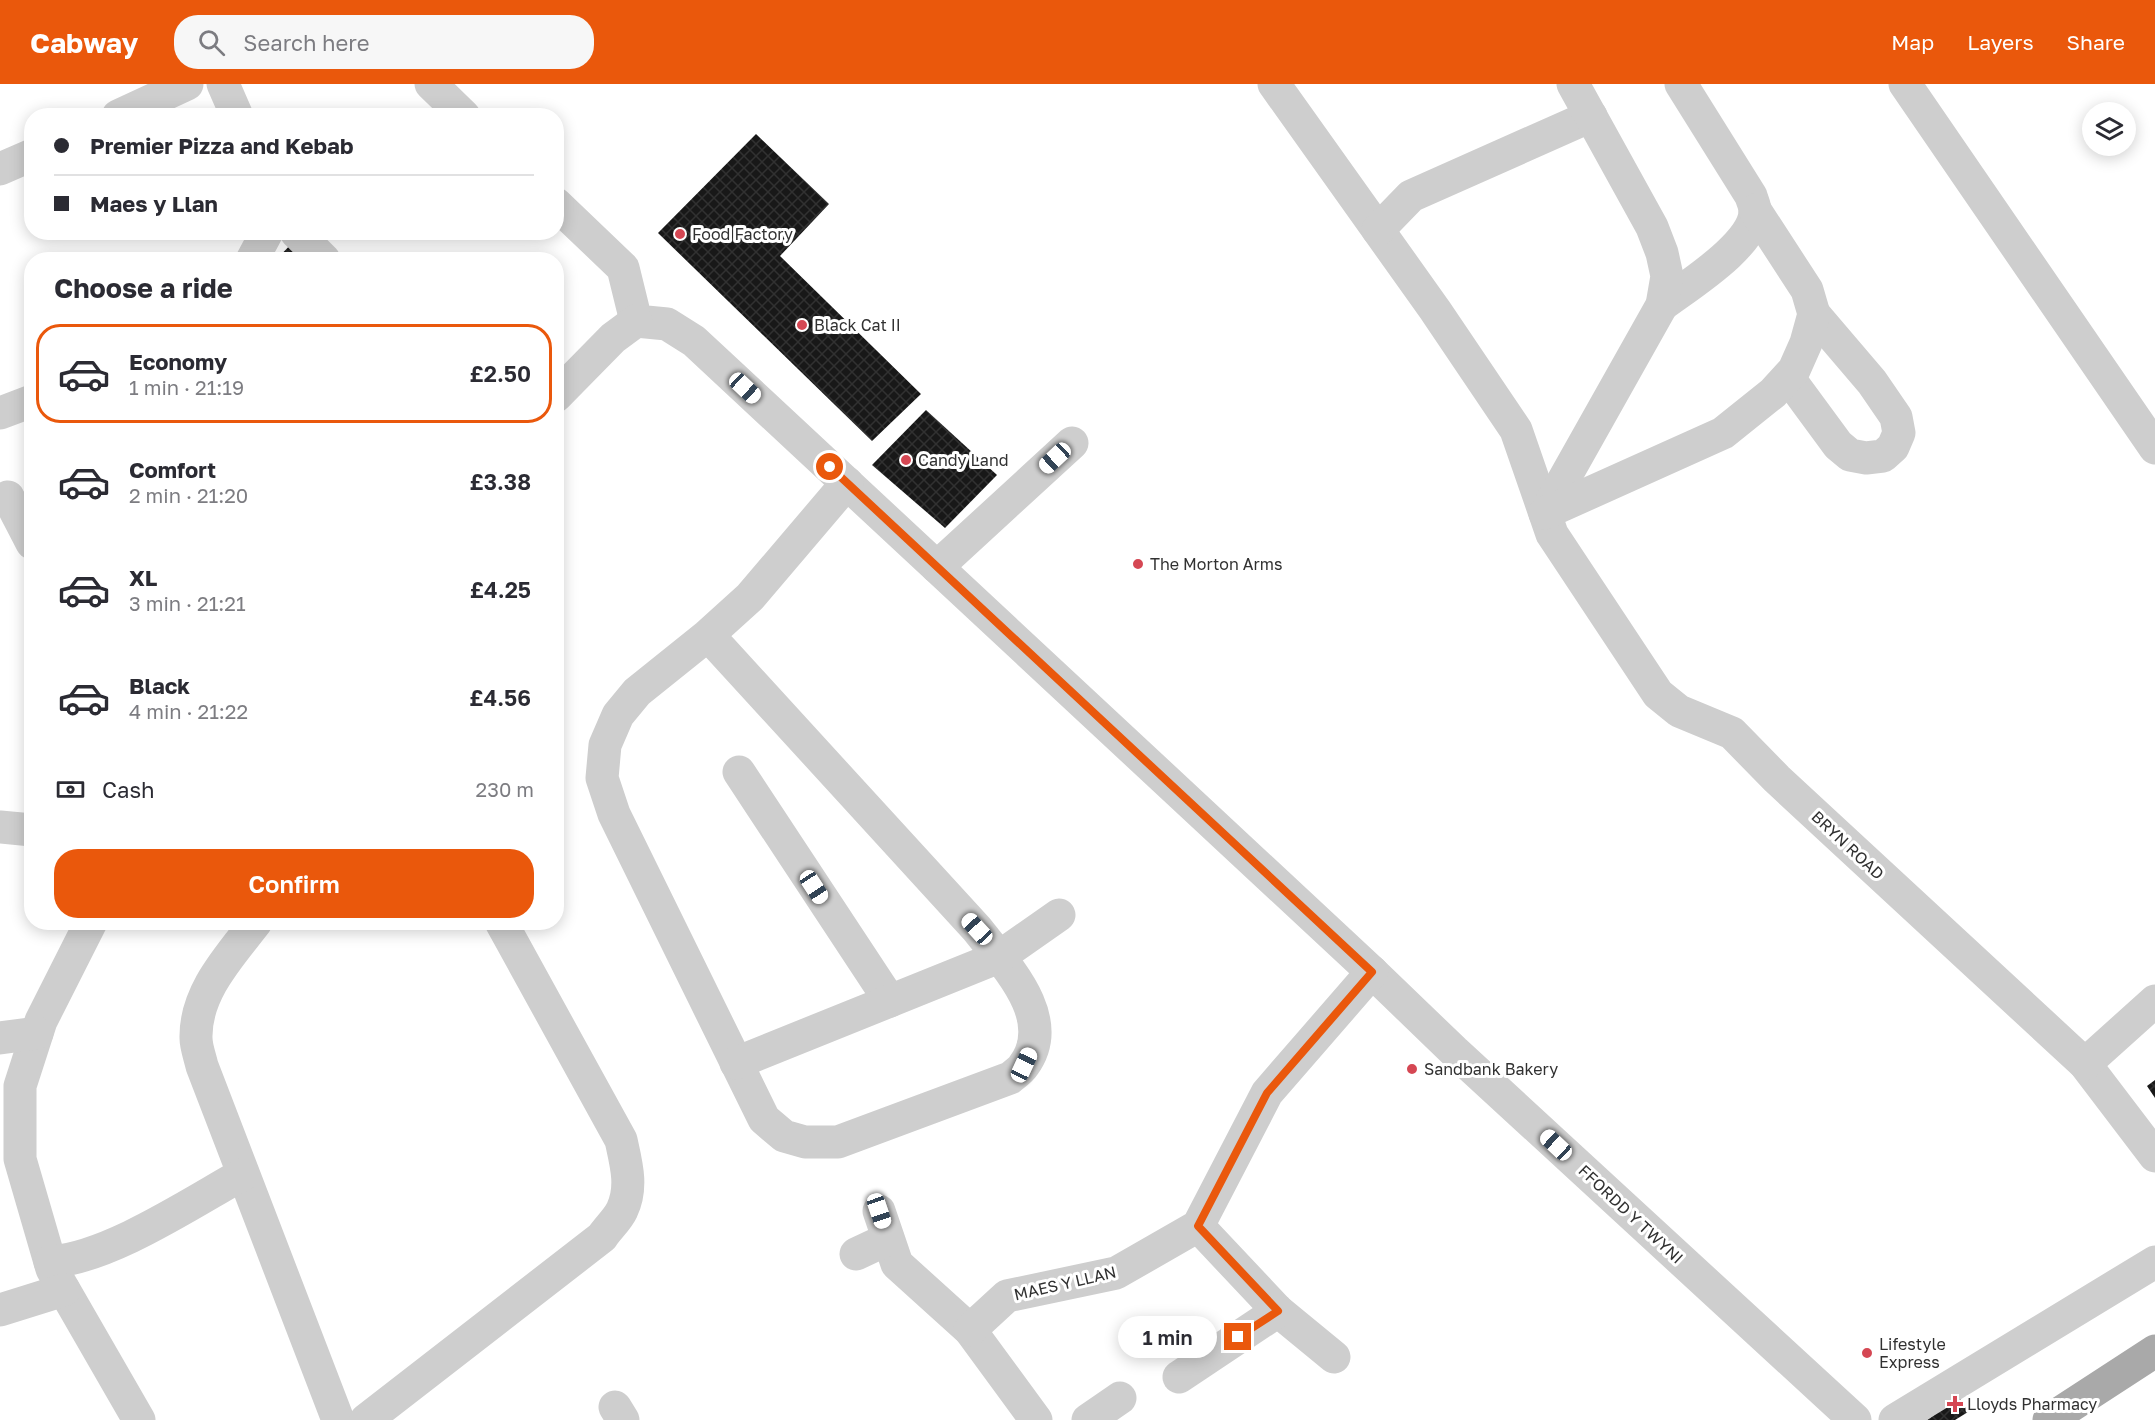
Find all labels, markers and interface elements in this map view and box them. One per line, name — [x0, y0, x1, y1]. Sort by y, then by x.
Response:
search box — [174, 15, 594, 69]
text: Cabway — [30, 26, 138, 59]
icon: search — [195, 26, 228, 59]
text: Search here — [243, 29, 369, 56]
text: Map — [1891, 29, 1934, 55]
text: Layers — [1967, 29, 2034, 55]
text: Share — [2067, 29, 2125, 55]
map controls — [2082, 102, 2136, 156]
button: layers — [2082, 102, 2136, 156]
text: Premier Pizza and Kebab — [90, 132, 353, 159]
text: Maes y Llan — [90, 190, 218, 217]
place label: Food Factory — [692, 224, 793, 244]
marker: Food Factory — [673, 227, 687, 241]
text: Choose a ride — [54, 272, 233, 304]
place label: Black Cat II — [814, 315, 901, 335]
marker: Black Cat II — [795, 318, 809, 332]
icon: car — [57, 347, 111, 401]
text: Economy — [129, 348, 227, 375]
text: £2.50 — [469, 360, 531, 387]
car — [726, 369, 764, 407]
text: 1 min · 21:19 — [129, 375, 244, 399]
car — [1036, 439, 1074, 477]
place label: Candy Land — [918, 450, 1009, 470]
route start — [816, 453, 843, 480]
marker: Candy Land — [899, 453, 913, 467]
icon: car — [57, 455, 111, 509]
text: Comfort — [129, 456, 216, 483]
text: £3.38 — [469, 468, 531, 495]
text: 2 min · 21:20 — [129, 483, 248, 507]
place label: The Morton Arms — [1150, 554, 1282, 574]
marker: The Morton Arms — [1131, 557, 1145, 571]
icon: car — [57, 563, 111, 617]
text: XL — [129, 564, 157, 591]
text: £4.25 — [470, 576, 531, 603]
text: 3 min · 21:21 — [129, 591, 246, 615]
icon: car — [57, 671, 111, 725]
text: Black — [129, 672, 190, 699]
text: £4.56 — [469, 684, 531, 711]
text: 4 min · 21:22 — [129, 699, 248, 723]
icon: cash — [54, 773, 87, 806]
text: Cash — [102, 776, 155, 803]
text: 230 m — [476, 777, 534, 801]
street label: BRYN ROAD — [1808, 806, 1888, 884]
button: Confirm — [54, 849, 534, 918]
car — [797, 867, 831, 907]
car — [958, 910, 996, 948]
car — [1008, 1045, 1040, 1085]
place label: Sandbank Bakery — [1424, 1059, 1558, 1079]
marker: Sandbank Bakery — [1405, 1062, 1419, 1076]
car — [1537, 1126, 1575, 1164]
street label: FFORDD Y TWYNI — [1575, 1160, 1687, 1268]
car — [865, 1191, 893, 1231]
street label: MAES Y LLAN — [1012, 1262, 1118, 1304]
callout: 1 min — [1118, 1316, 1217, 1358]
route end — [1224, 1323, 1251, 1350]
text: 1 min — [1142, 1325, 1193, 1349]
place label: Lifestyle Express — [1879, 1334, 1946, 1372]
marker: Lifestyle Express — [1860, 1346, 1874, 1360]
place label: Lloyds Pharmacy — [1967, 1394, 2097, 1414]
marker: Lloyds Pharmacy — [1948, 1397, 1962, 1411]

